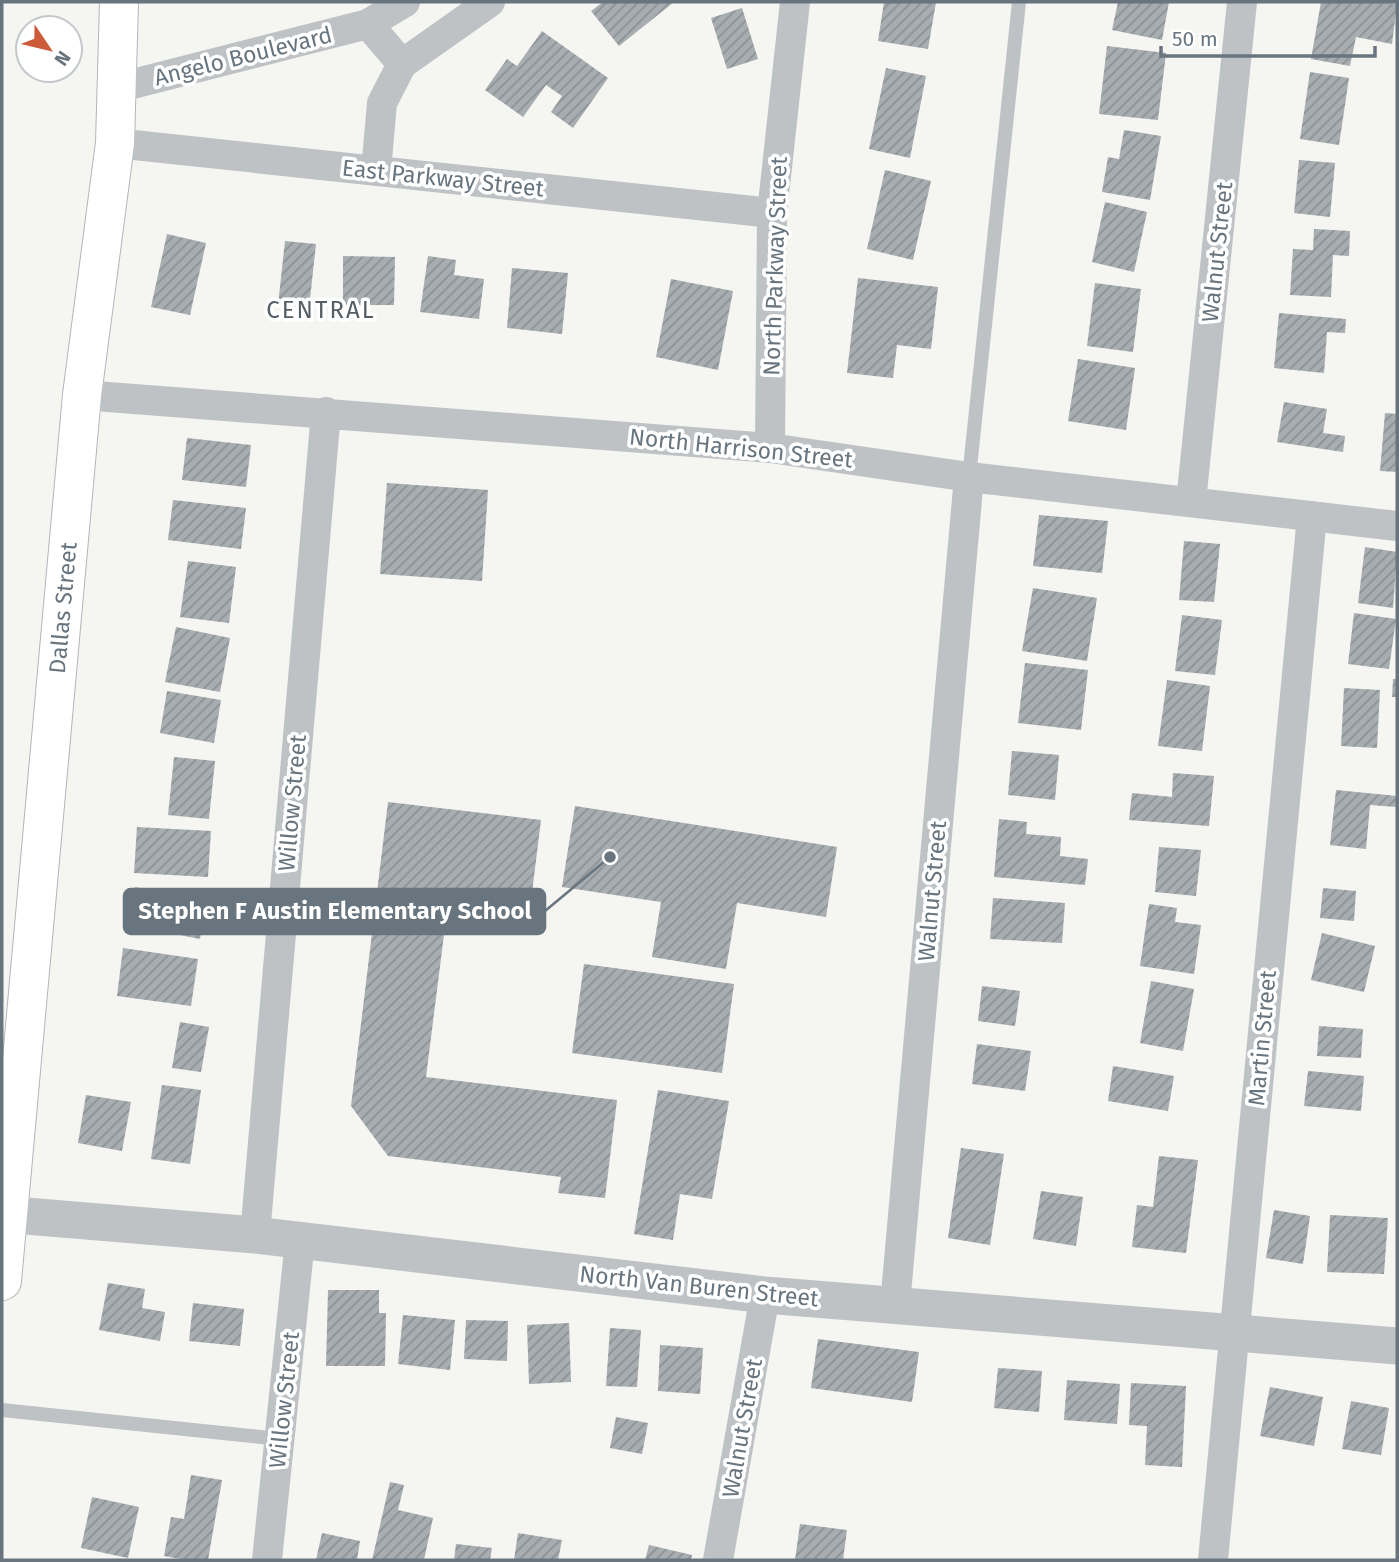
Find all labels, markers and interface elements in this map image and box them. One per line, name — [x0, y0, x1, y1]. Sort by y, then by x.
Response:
north arrow — [14, 14, 84, 84]
scale bar — [1161, 14, 1374, 58]
street label: Angelo Boulevard — [151, 20, 335, 92]
text: 50 m — [1172, 26, 1218, 52]
text: N — [49, 47, 76, 70]
street label: East Parkway Street — [341, 153, 546, 203]
street label: North Parkway Street — [757, 155, 793, 376]
street label: Walnut Street — [1196, 180, 1238, 324]
district label: CENTRAL — [266, 296, 376, 324]
street label: North Harrison Street — [628, 422, 855, 474]
street label: Dallas Street — [43, 540, 83, 675]
street label: Willow Street — [272, 733, 312, 873]
street label: Walnut Street — [912, 819, 952, 962]
callout: Stephen F Austin Elementary School — [124, 889, 545, 934]
text: Stephen F Austin Elementary School — [138, 897, 533, 925]
street label: Martin Street — [1242, 968, 1282, 1107]
street label: North Van Buren Street — [578, 1260, 820, 1313]
street label: Willow Street — [263, 1330, 305, 1470]
street label: Walnut Street — [716, 1355, 768, 1500]

